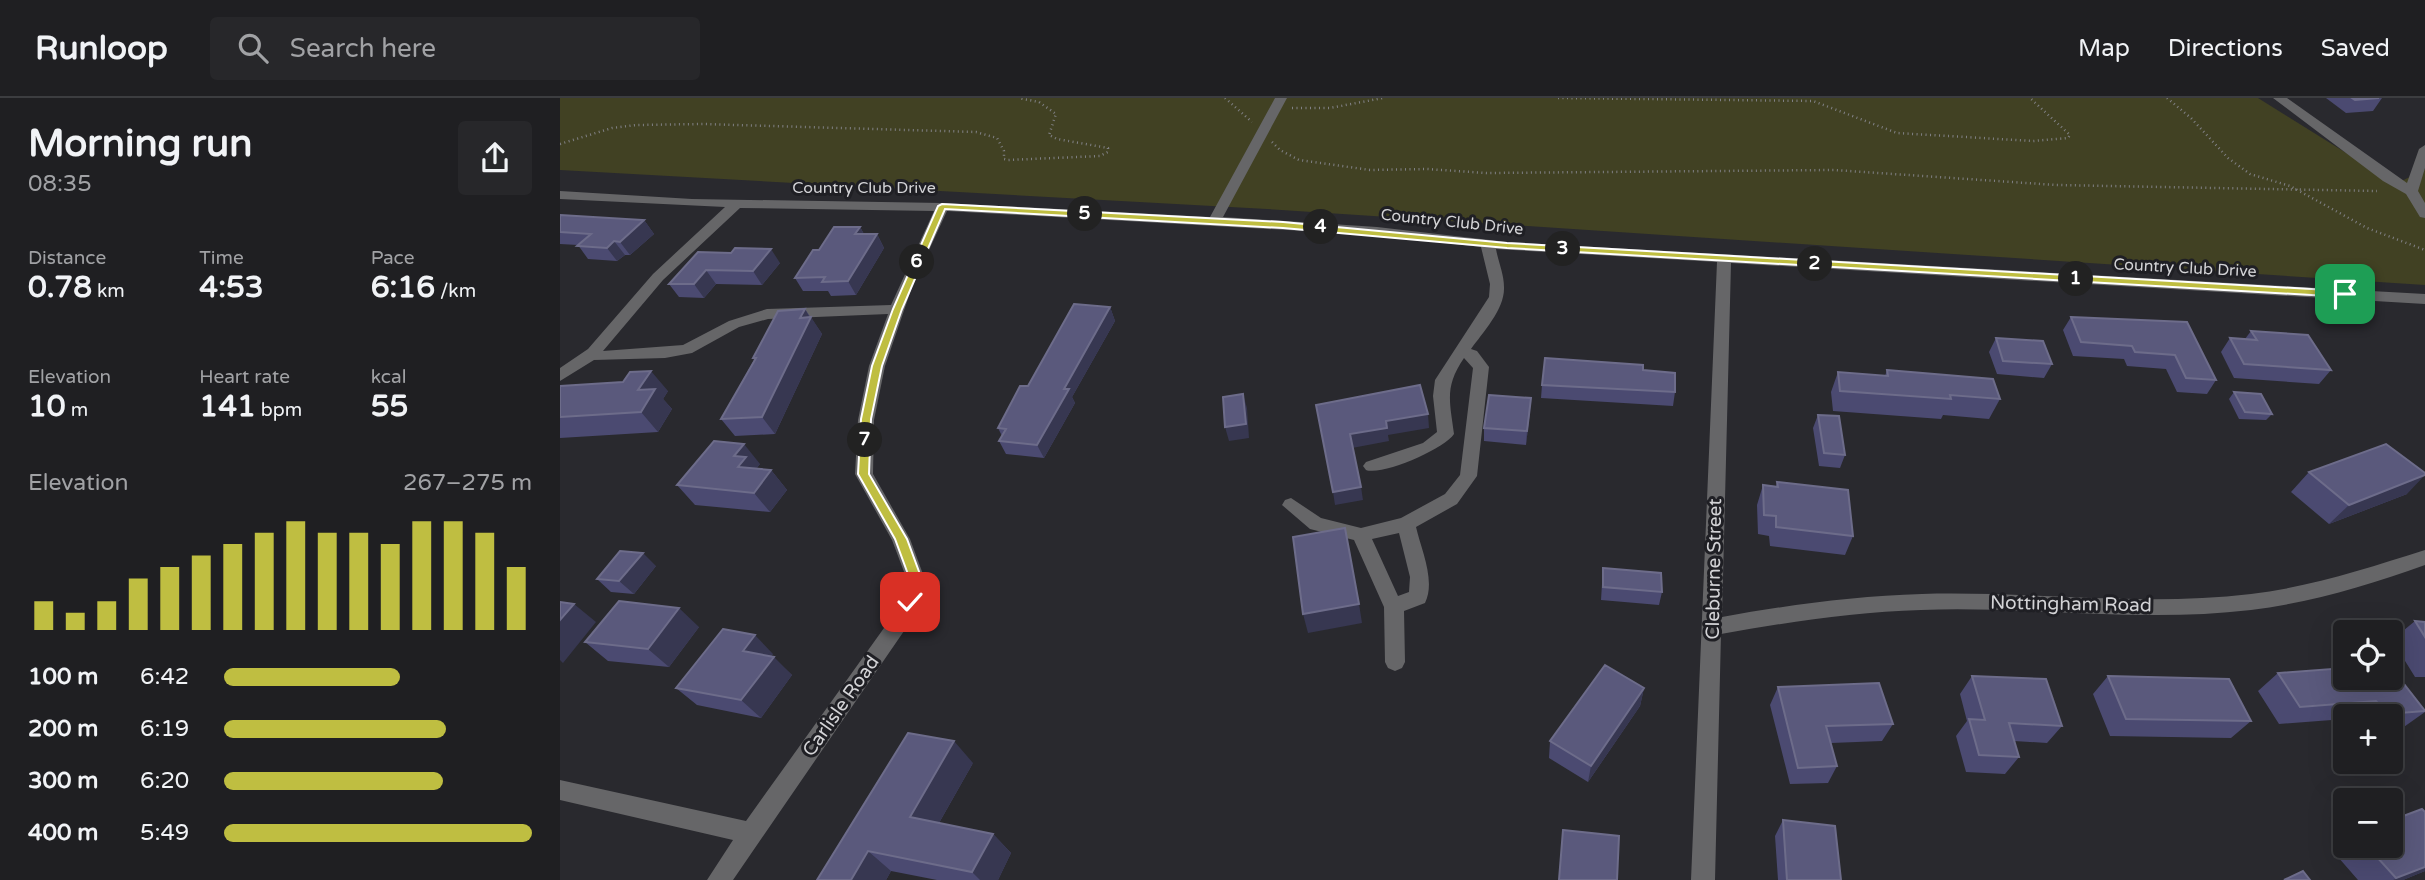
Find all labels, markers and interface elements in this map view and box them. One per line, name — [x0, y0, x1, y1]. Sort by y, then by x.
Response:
search box — [210, 17, 700, 80]
text: Runloop — [35, 29, 168, 68]
icon: search — [234, 29, 272, 67]
text: Search here — [290, 33, 436, 64]
text: Map — [2078, 34, 2130, 63]
text: Directions — [2168, 34, 2283, 63]
text: Saved — [2321, 34, 2390, 63]
text: Morning run — [28, 121, 252, 167]
button: share — [458, 121, 532, 195]
text: 08:35 — [28, 170, 92, 198]
street label: Country Club Drive — [792, 178, 936, 198]
pin: 5 — [1068, 197, 1102, 232]
text: 5 — [1079, 202, 1090, 224]
street label: Country Club Drive — [1380, 205, 1524, 239]
pin: 4 — [1304, 209, 1338, 244]
text: 4 — [1315, 215, 1326, 237]
pin: 3 — [1546, 232, 1580, 266]
text: 3 — [1557, 237, 1568, 259]
pin: 6 — [900, 244, 934, 280]
pin: 2 — [1798, 246, 1832, 282]
text: Distance — [28, 247, 106, 269]
text: Time — [199, 247, 244, 269]
text: Pace — [371, 247, 414, 269]
text: 6 — [911, 250, 922, 272]
text: 2 — [1809, 252, 1820, 274]
street label: Country Club Drive — [2113, 254, 2257, 282]
pin: 1 — [2058, 262, 2094, 296]
pin — [2315, 264, 2375, 324]
text: 1 — [2070, 267, 2081, 289]
text: 0.78 — [28, 269, 92, 306]
text: 4:53 — [199, 269, 264, 306]
text: 6:16 — [371, 269, 435, 306]
icon: arrive — [2326, 275, 2364, 313]
text: km — [92, 280, 125, 302]
text: /km — [435, 280, 476, 302]
text: Elevation — [28, 366, 111, 388]
text: Heart rate — [199, 366, 290, 388]
text: kcal — [371, 366, 406, 388]
text: 10 — [28, 388, 66, 425]
text: 141 — [199, 388, 256, 425]
text: 55 — [371, 388, 408, 425]
text: m — [66, 399, 88, 421]
text: bpm — [256, 399, 302, 421]
pin: 7 — [848, 422, 882, 458]
text: 7 — [859, 428, 870, 450]
text: Elevation — [28, 469, 129, 497]
text: 267–275 m — [403, 469, 532, 497]
street label: Cleburne Street — [1702, 498, 1726, 640]
pin — [880, 572, 940, 632]
icon: check — [891, 583, 929, 621]
street label: Nottingham Road — [1990, 592, 2152, 616]
map controls — [2333, 620, 2403, 858]
button: locate — [2333, 620, 2403, 690]
street label: Carlisle Road — [798, 651, 884, 761]
text: 100 m — [28, 663, 98, 691]
text: 6:42 — [140, 663, 189, 691]
button: + — [2333, 704, 2403, 774]
text: 200 m — [28, 715, 98, 743]
text: 6:19 — [140, 715, 189, 743]
text: 300 m — [28, 767, 98, 795]
text: 6:20 — [140, 767, 189, 795]
button: − — [2333, 788, 2403, 858]
text: 400 m — [28, 819, 98, 847]
text: 5:49 — [140, 819, 189, 847]

